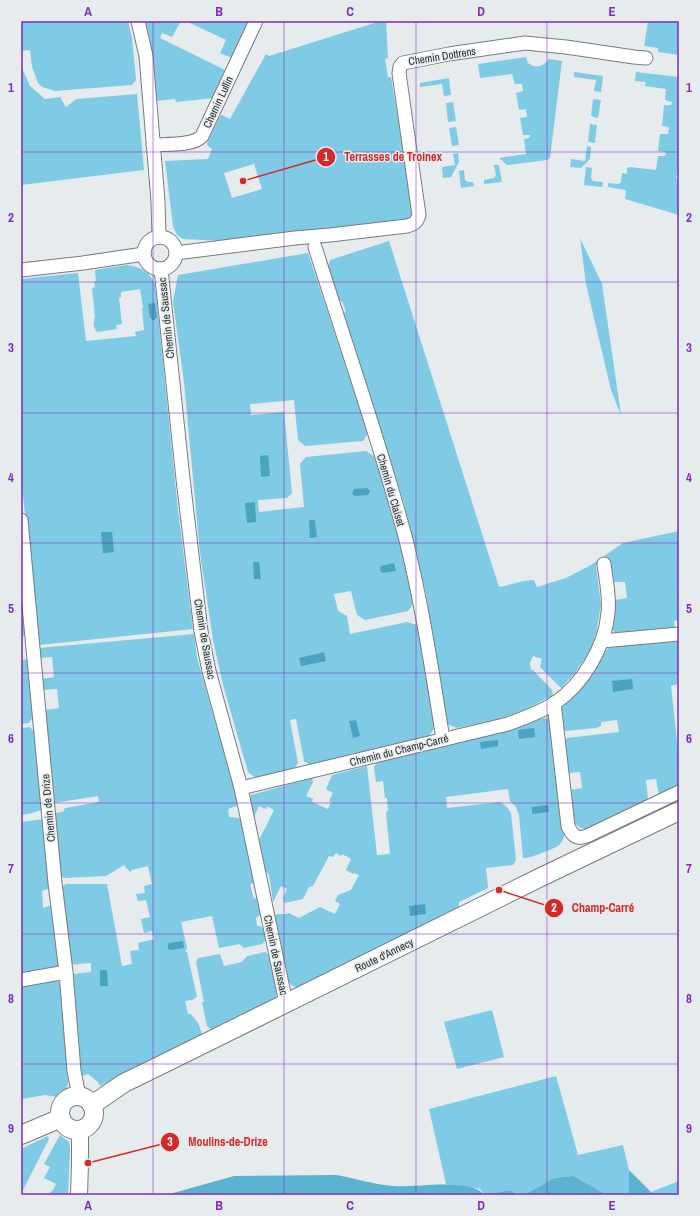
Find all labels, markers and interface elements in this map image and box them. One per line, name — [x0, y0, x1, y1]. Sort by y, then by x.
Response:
text: A — [84, 3, 92, 20]
text: B — [215, 3, 223, 20]
text: C — [346, 3, 354, 20]
text: D — [477, 3, 485, 20]
text: E — [608, 3, 616, 20]
street label: Chemin Dottrens — [407, 44, 477, 68]
street label: Chemin Lullin — [200, 74, 236, 130]
text: 1 — [8, 79, 14, 96]
text: 1 — [686, 79, 692, 96]
callout: Terrasses de Troinex — [316, 145, 450, 169]
text: 1 — [323, 149, 329, 165]
text: Terrasses de Troinex — [344, 149, 442, 165]
text: 2 — [8, 209, 14, 226]
text: 2 — [686, 209, 692, 226]
street label: Chemin de Saussac — [155, 276, 177, 359]
text: 3 — [8, 339, 14, 356]
text: 3 — [686, 339, 692, 356]
street label: Chemin du Claiset — [374, 452, 408, 528]
text: 4 — [8, 469, 14, 486]
text: 4 — [686, 469, 692, 486]
street label: Chemin de Saussac — [191, 598, 219, 681]
text: 5 — [8, 600, 14, 617]
text: 5 — [686, 600, 692, 617]
text: 6 — [8, 730, 14, 747]
text: 6 — [686, 730, 692, 747]
street label: Chemin du Champ-Carré — [348, 731, 450, 769]
street label: Chemin de Drize — [38, 773, 58, 843]
text: 7 — [8, 860, 14, 877]
text: 7 — [686, 860, 692, 877]
callout: Champ-Carré — [544, 896, 642, 920]
text: 2 — [551, 900, 557, 916]
text: Champ-Carré — [572, 900, 635, 916]
street label: Chemin de Saussac — [261, 914, 291, 997]
street label: Route d'Annecy — [352, 935, 416, 975]
text: 8 — [8, 990, 14, 1007]
text: 8 — [686, 990, 692, 1007]
text: 9 — [8, 1120, 14, 1137]
text: 9 — [686, 1120, 692, 1137]
callout: Moulins-de-Drize — [160, 1130, 276, 1154]
text: 3 — [167, 1134, 173, 1150]
text: Moulins-de-Drize — [188, 1134, 268, 1150]
text: A — [84, 1197, 92, 1214]
text: B — [215, 1197, 223, 1214]
text: C — [346, 1197, 354, 1214]
text: D — [477, 1197, 485, 1214]
text: E — [608, 1197, 616, 1214]

